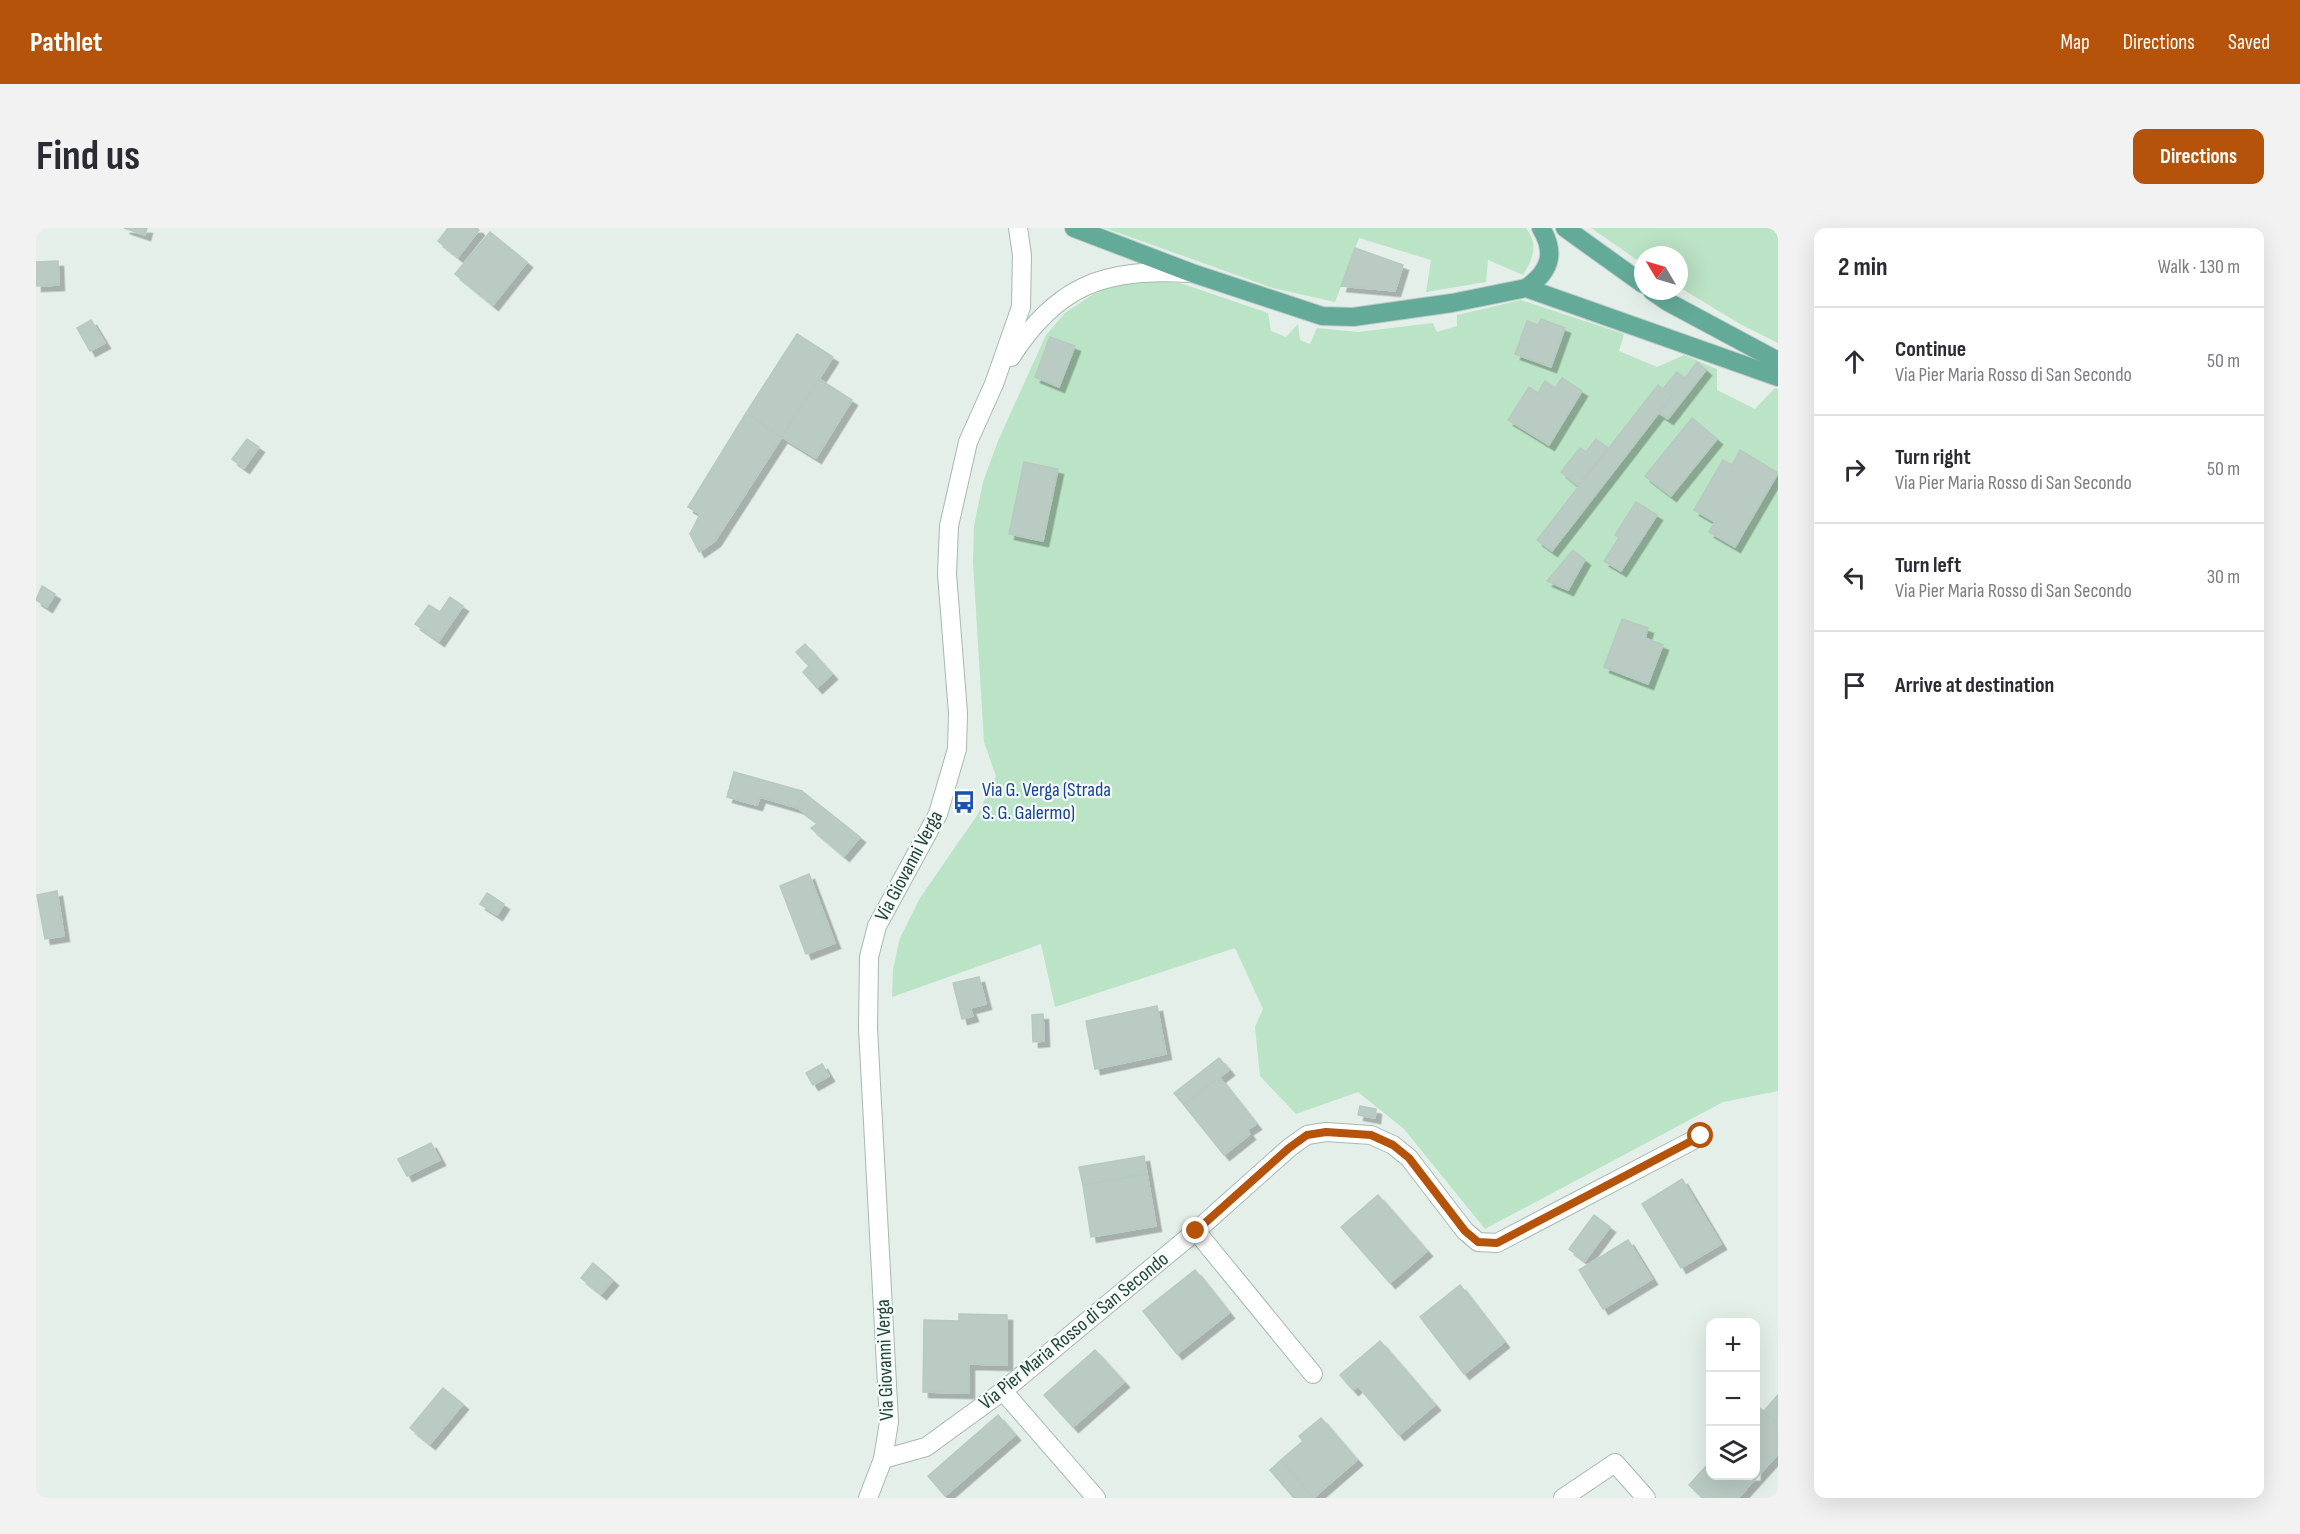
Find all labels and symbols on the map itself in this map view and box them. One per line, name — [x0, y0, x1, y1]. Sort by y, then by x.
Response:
north arrow — [1634, 246, 1688, 300]
place label: Via G. Verga (Strada S. G. Galermo) — [982, 778, 1111, 825]
bus stop icon: Via G. Verga (Strada S. G. Galermo) — [951, 789, 977, 815]
street label: Via Giovanni Verga — [870, 807, 948, 925]
route start — [1687, 1122, 1713, 1148]
route end — [1182, 1217, 1208, 1243]
street label: Via Pier Maria Rosso di San Secondo — [974, 1247, 1174, 1415]
street label: Via Giovanni Verga — [871, 1299, 899, 1421]

